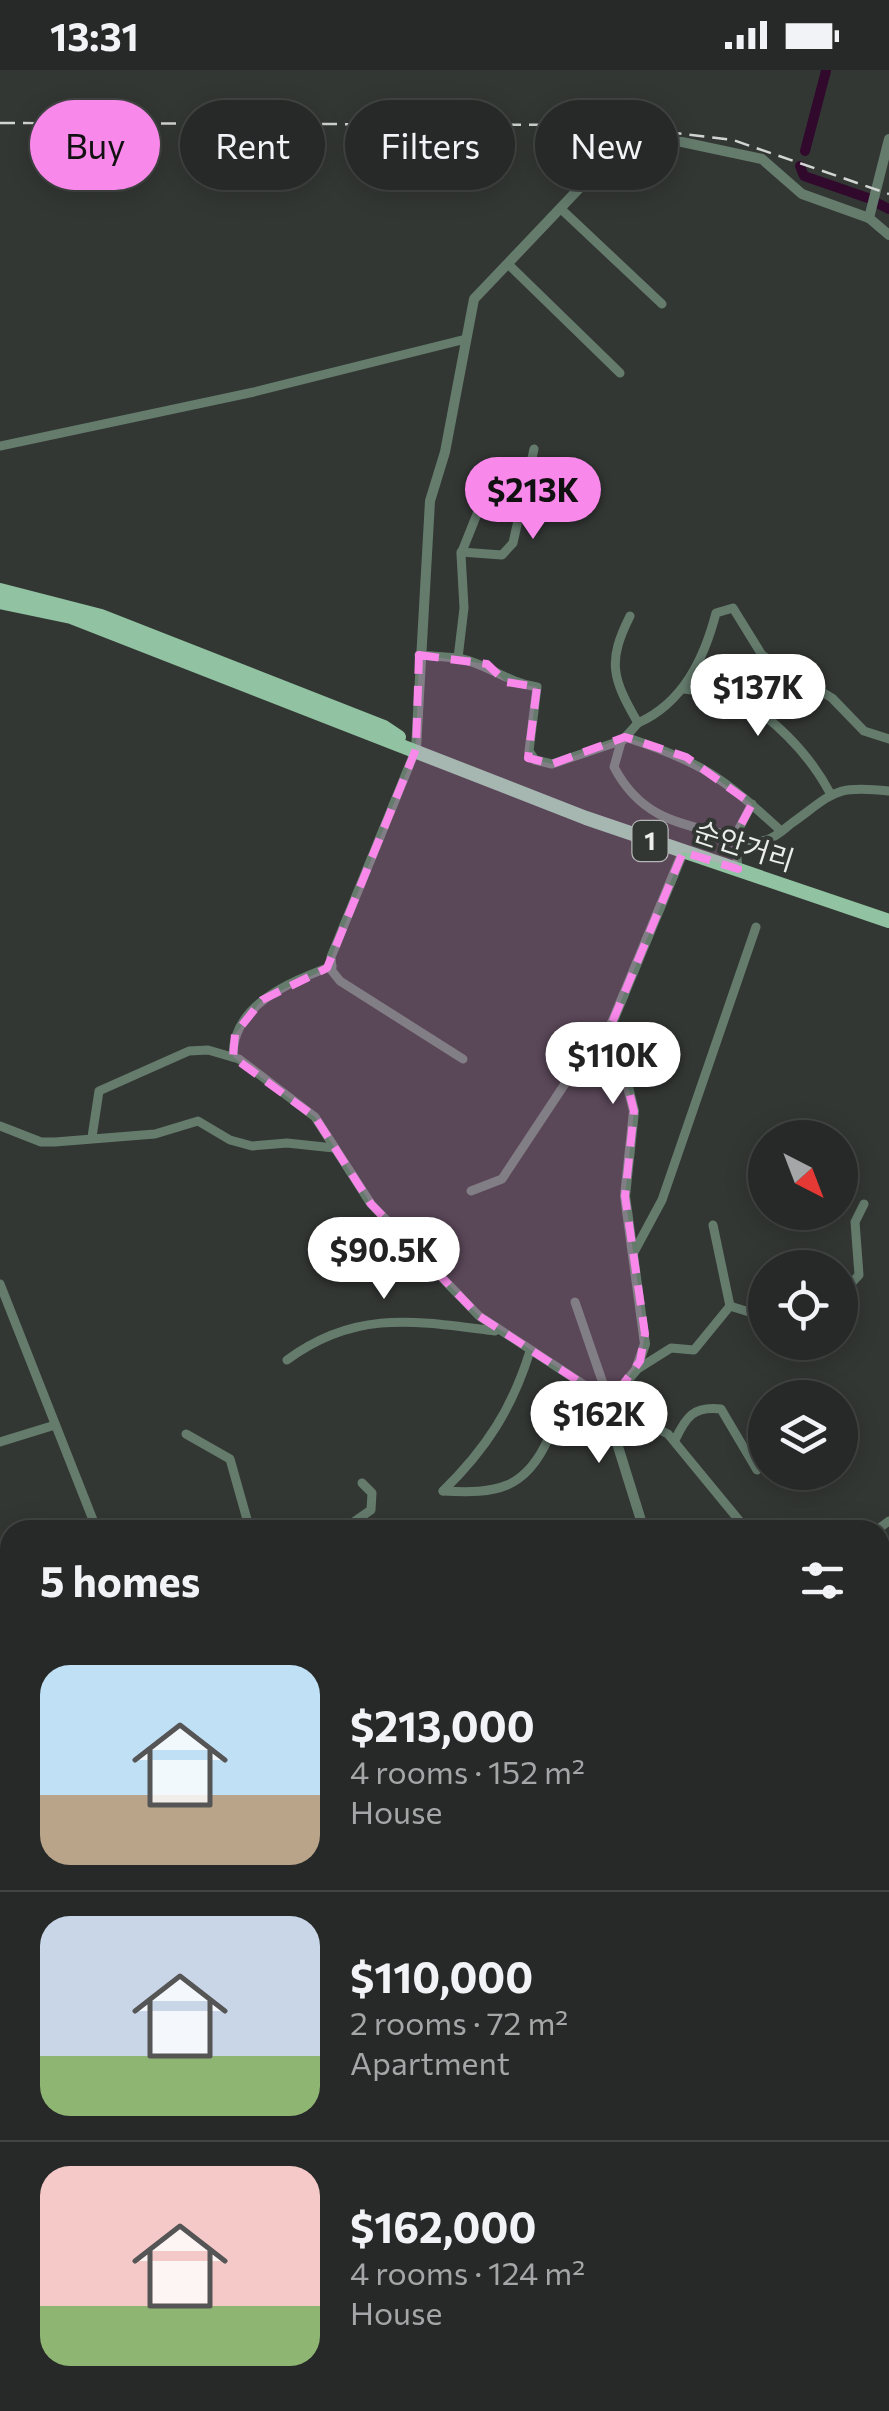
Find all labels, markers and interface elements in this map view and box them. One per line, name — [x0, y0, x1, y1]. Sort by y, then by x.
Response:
text: 13:31 — [50, 12, 139, 59]
chip: Buy — [30, 100, 160, 190]
chip: Rent — [180, 100, 325, 190]
chip: Filters — [345, 100, 515, 190]
chip: New — [535, 100, 678, 190]
pin: $213K — [463, 457, 603, 542]
text: $213K — [487, 469, 579, 509]
pin: $137K — [688, 654, 828, 739]
text: $137K — [712, 666, 804, 706]
street label: 순안거리 — [690, 813, 799, 877]
road number: 1 — [632, 821, 668, 861]
pin: $110K — [543, 1022, 683, 1107]
text: $110K — [568, 1034, 658, 1074]
north arrow — [748, 1120, 858, 1230]
map controls — [748, 1120, 858, 1490]
pin: $90.5K — [303, 1217, 465, 1302]
text: $90.5K — [330, 1229, 438, 1269]
button: locate — [748, 1250, 858, 1360]
button: layers — [748, 1380, 858, 1490]
pin: $162K — [529, 1381, 669, 1466]
text: $162K — [553, 1393, 645, 1433]
icon: filters — [795, 1553, 850, 1608]
text: 5 homes — [40, 1554, 200, 1606]
text: $213,000 — [350, 1699, 535, 1751]
icon: home — [120, 1705, 240, 1825]
text: 4 rooms · 152 m² — [350, 1751, 585, 1791]
text: House — [350, 1791, 442, 1831]
text: $110,000 — [350, 1950, 533, 2002]
icon: home — [120, 1956, 240, 2076]
text: 2 rooms · 72 m² — [350, 2002, 568, 2042]
text: Apartment — [350, 2042, 510, 2082]
text: $162,000 — [350, 2200, 536, 2252]
icon: home — [120, 2206, 240, 2326]
text: 4 rooms · 124 m² — [350, 2252, 585, 2292]
text: House — [350, 2292, 442, 2332]

